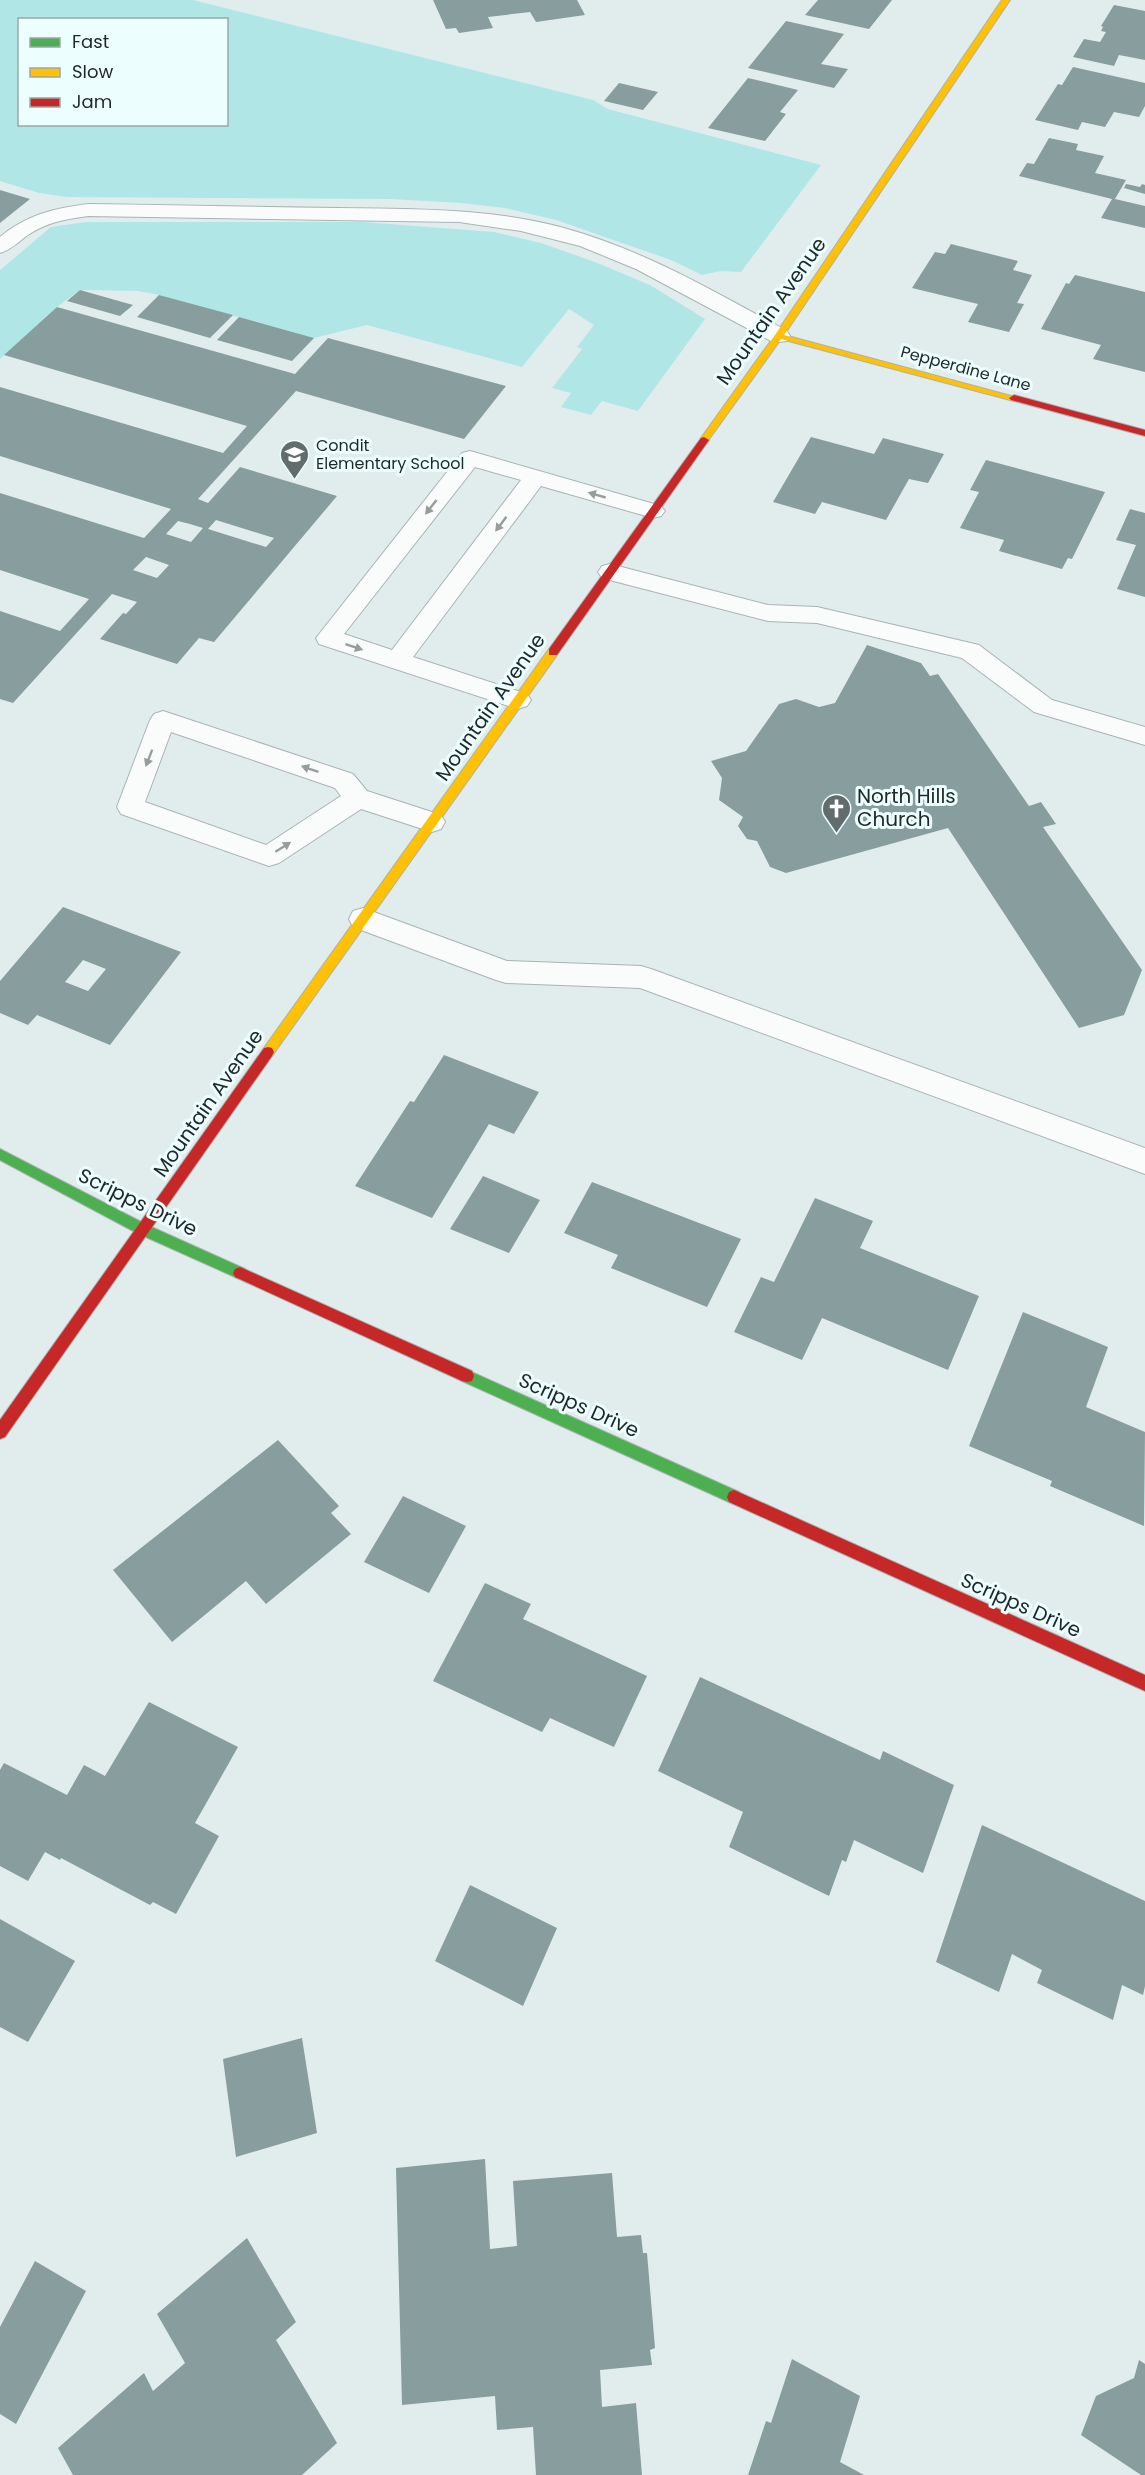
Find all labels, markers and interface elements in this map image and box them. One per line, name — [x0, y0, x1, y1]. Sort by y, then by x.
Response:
legend — [18, 18, 228, 126]
text: Fast — [72, 29, 109, 54]
text: Slow — [72, 59, 114, 84]
text: Jam — [72, 89, 112, 114]
street label: Mountain Avenue — [709, 231, 833, 391]
street label: Pepperdine Lane — [898, 340, 1034, 397]
place label: Condit Elementary School — [316, 434, 464, 475]
school or university icon: Condit Elementary School — [279, 438, 311, 480]
one-way arrow — [588, 490, 606, 499]
one-way arrow — [425, 499, 438, 515]
one-way arrow — [495, 515, 507, 531]
street label: Mountain Avenue — [428, 627, 552, 787]
one-way arrow — [345, 642, 363, 652]
one-way arrow — [144, 749, 154, 767]
one-way arrow — [301, 764, 319, 774]
place label: North Hills Church — [857, 782, 956, 833]
church icon: North Hills Church — [820, 792, 852, 834]
one-way arrow — [275, 842, 291, 853]
street label: Mountain Avenue — [146, 1023, 270, 1183]
street label: Scripps Drive — [74, 1161, 202, 1243]
street label: Scripps Drive — [514, 1366, 644, 1444]
street label: Scripps Drive — [956, 1566, 1086, 1644]

